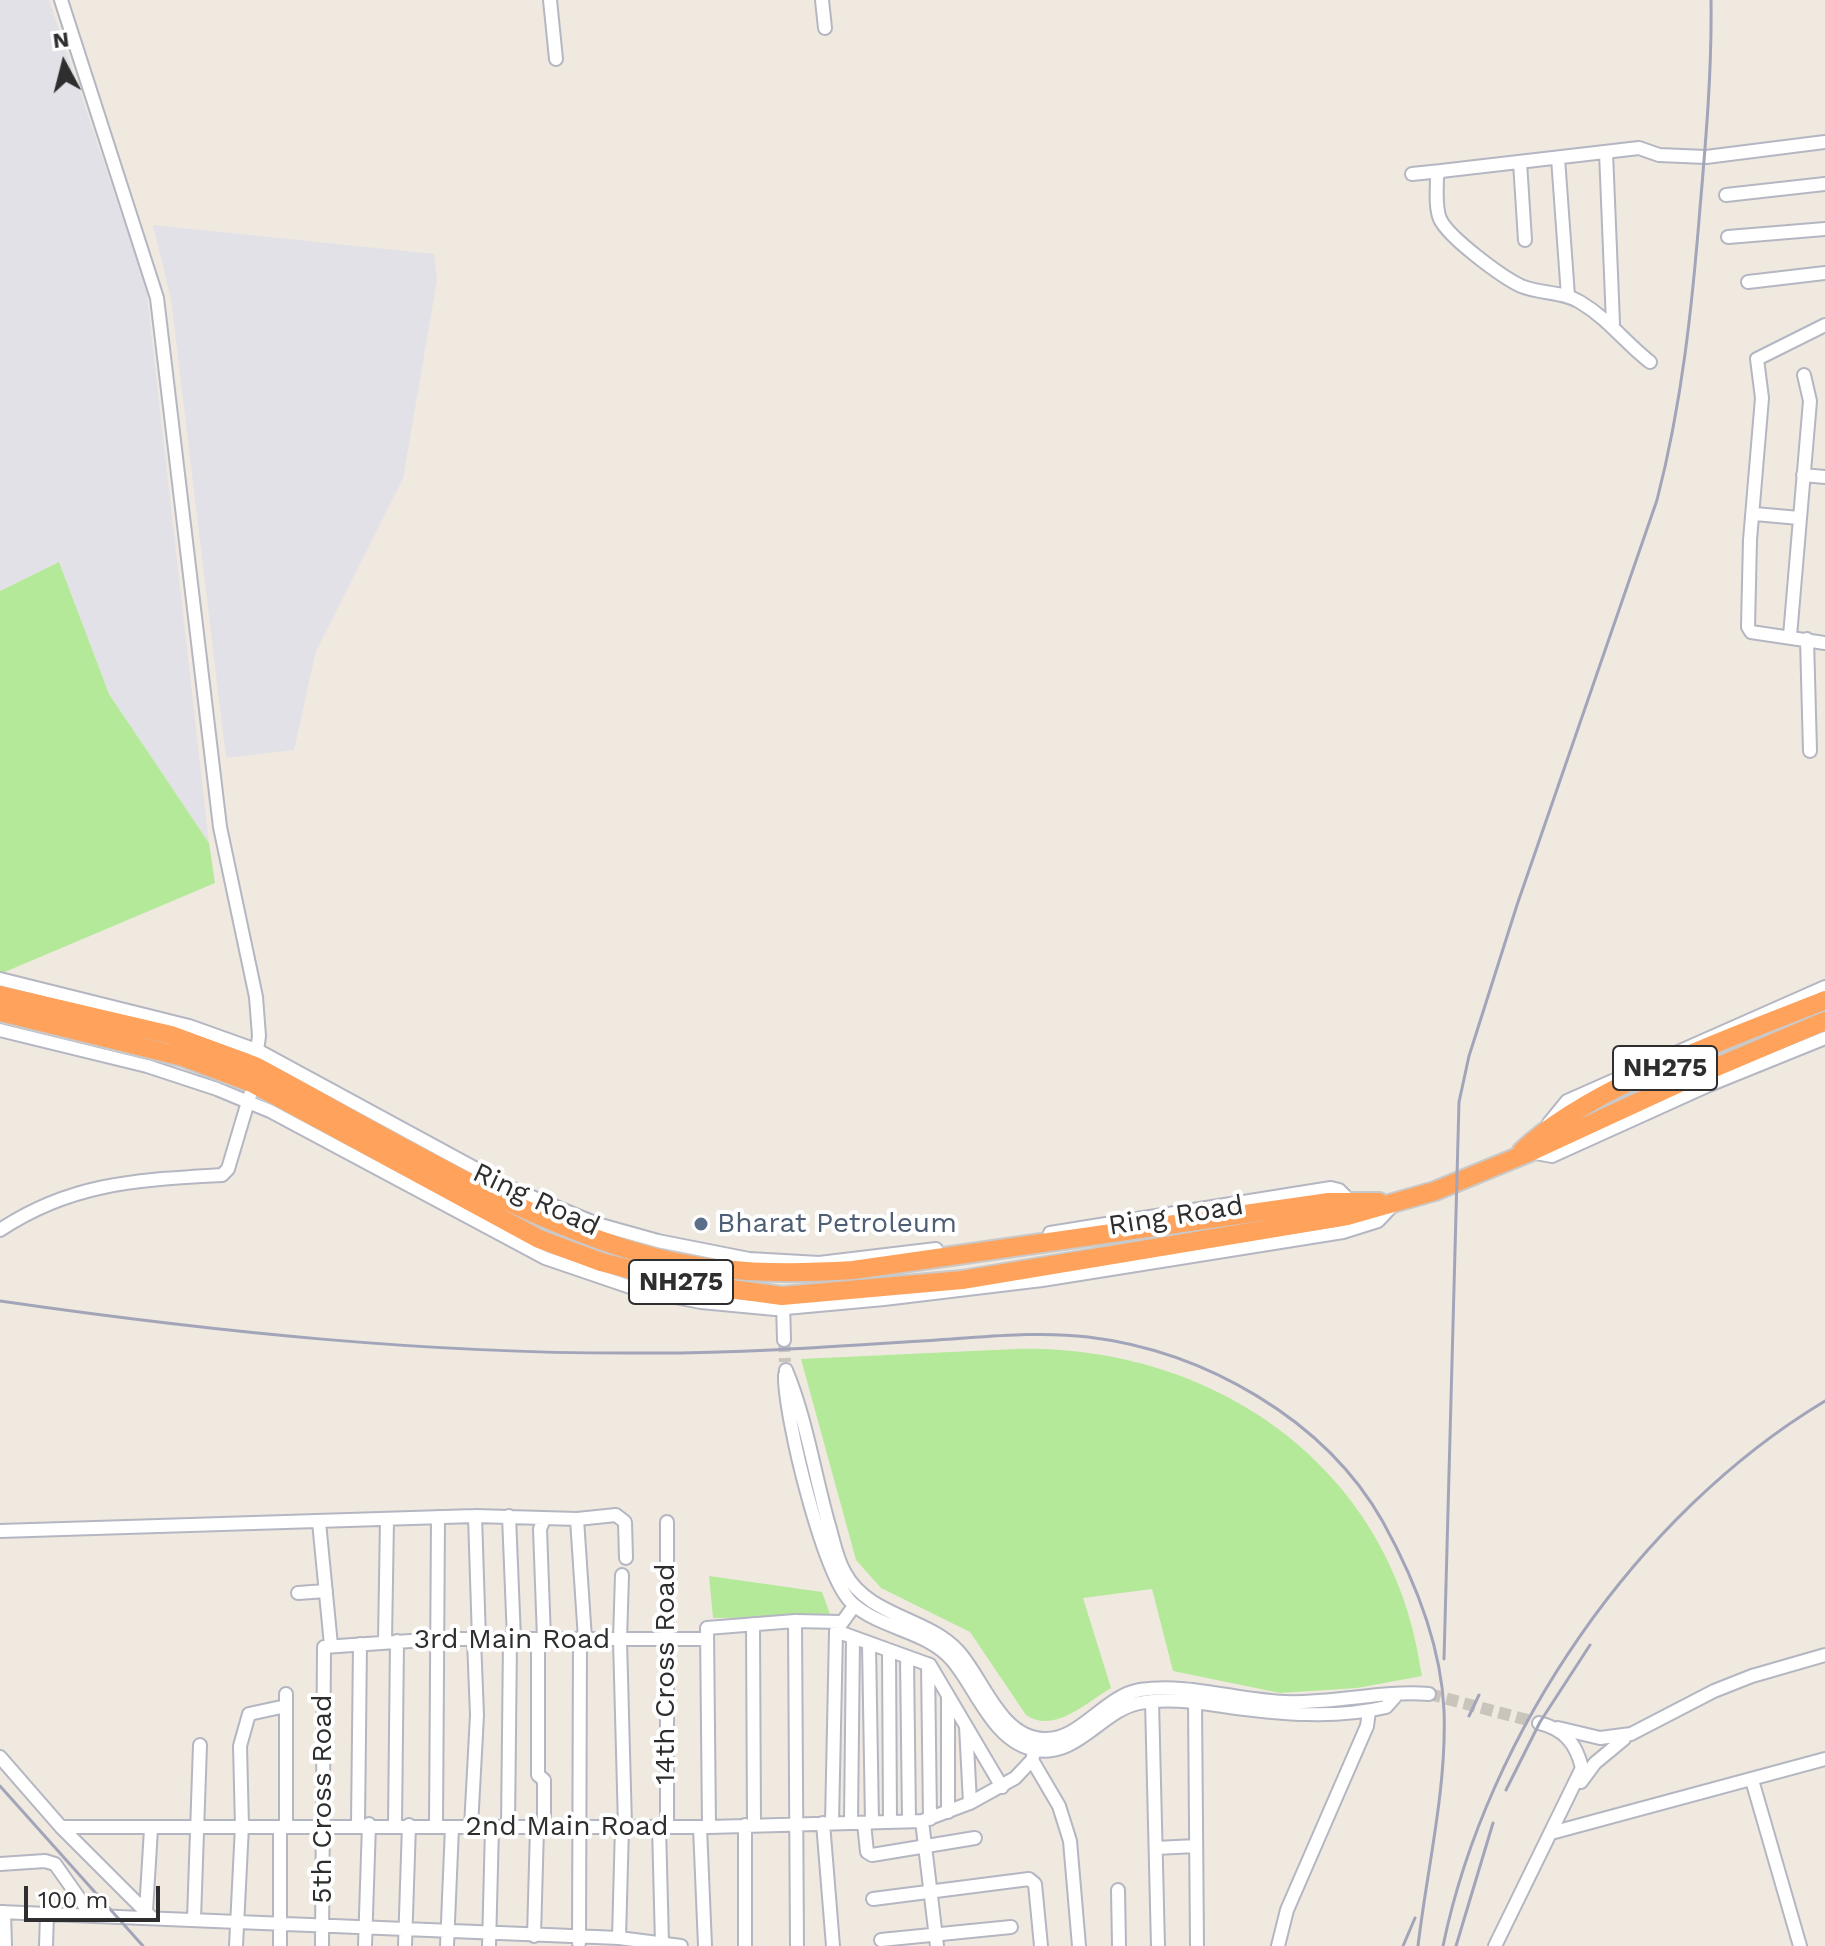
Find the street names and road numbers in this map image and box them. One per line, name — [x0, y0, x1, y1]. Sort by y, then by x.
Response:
road number: NH275 — [1613, 1046, 1717, 1090]
street label: Ring Road — [467, 1156, 605, 1244]
street label: Ring Road — [1106, 1189, 1246, 1243]
road number: NH275 — [629, 1260, 733, 1304]
street label: 14th Cross Road — [649, 1563, 683, 1785]
street label: 3rd Main Road — [414, 1623, 610, 1657]
street label: 5th Cross Road — [306, 1694, 340, 1904]
street label: 2nd Main Road — [465, 1810, 669, 1844]

